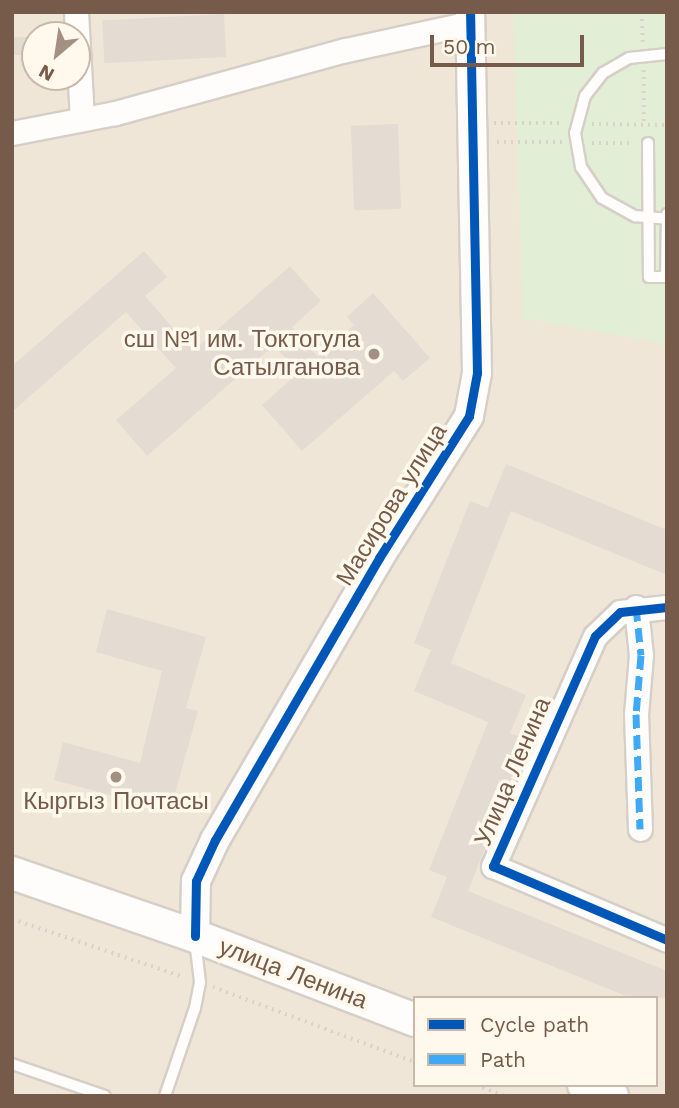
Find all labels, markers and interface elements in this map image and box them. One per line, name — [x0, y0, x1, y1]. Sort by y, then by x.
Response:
north arrow — [21, 21, 91, 91]
scale bar — [434, 21, 588, 65]
text: 50 m — [443, 34, 495, 59]
text: N — [35, 60, 58, 87]
place label: сш №1 им. Токтогула Сатылганова — [124, 326, 360, 382]
marker: сш №1 им. Токтогула Сатылганова — [366, 346, 382, 362]
street label: Масирова улица — [331, 419, 453, 591]
street label: Улица Ленина — [469, 693, 557, 851]
marker: Кыргыз Почтасы — [108, 769, 124, 785]
place label: Кыргыз Почтасы — [23, 788, 209, 816]
street label: улица Ленина — [215, 933, 371, 1015]
legend — [413, 996, 658, 1087]
text: Cycle path — [480, 1012, 589, 1037]
text: Path — [480, 1047, 526, 1072]

